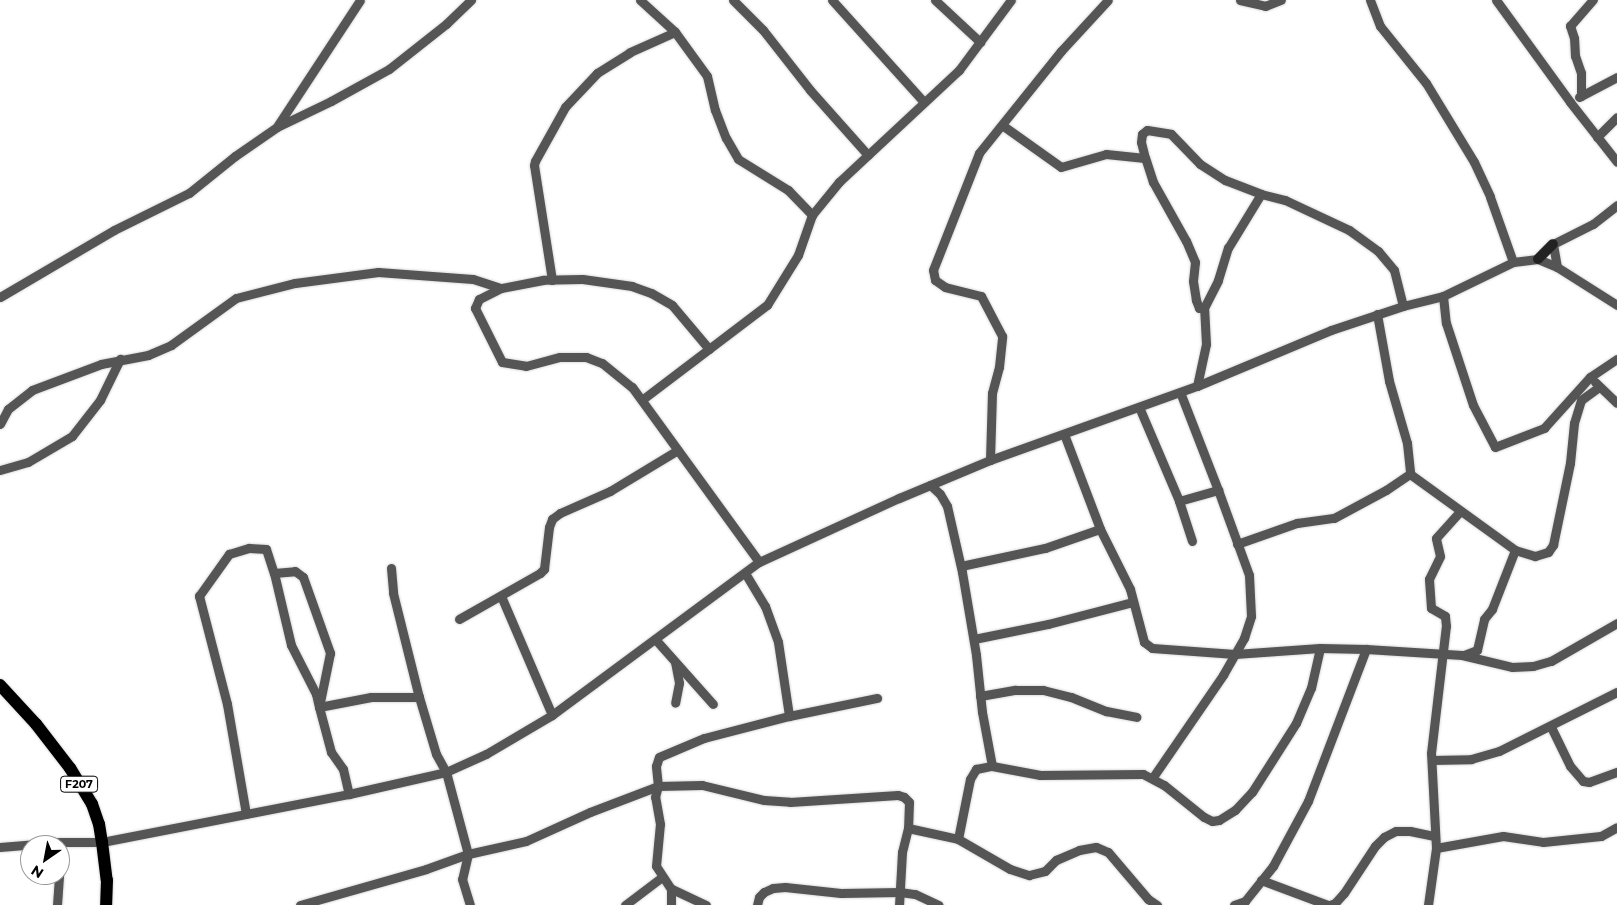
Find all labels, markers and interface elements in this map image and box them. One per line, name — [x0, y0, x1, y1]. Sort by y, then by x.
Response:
road number: F207 — [59, 776, 99, 792]
north arrow — [20, 835, 70, 885]
text: N — [28, 861, 47, 882]

